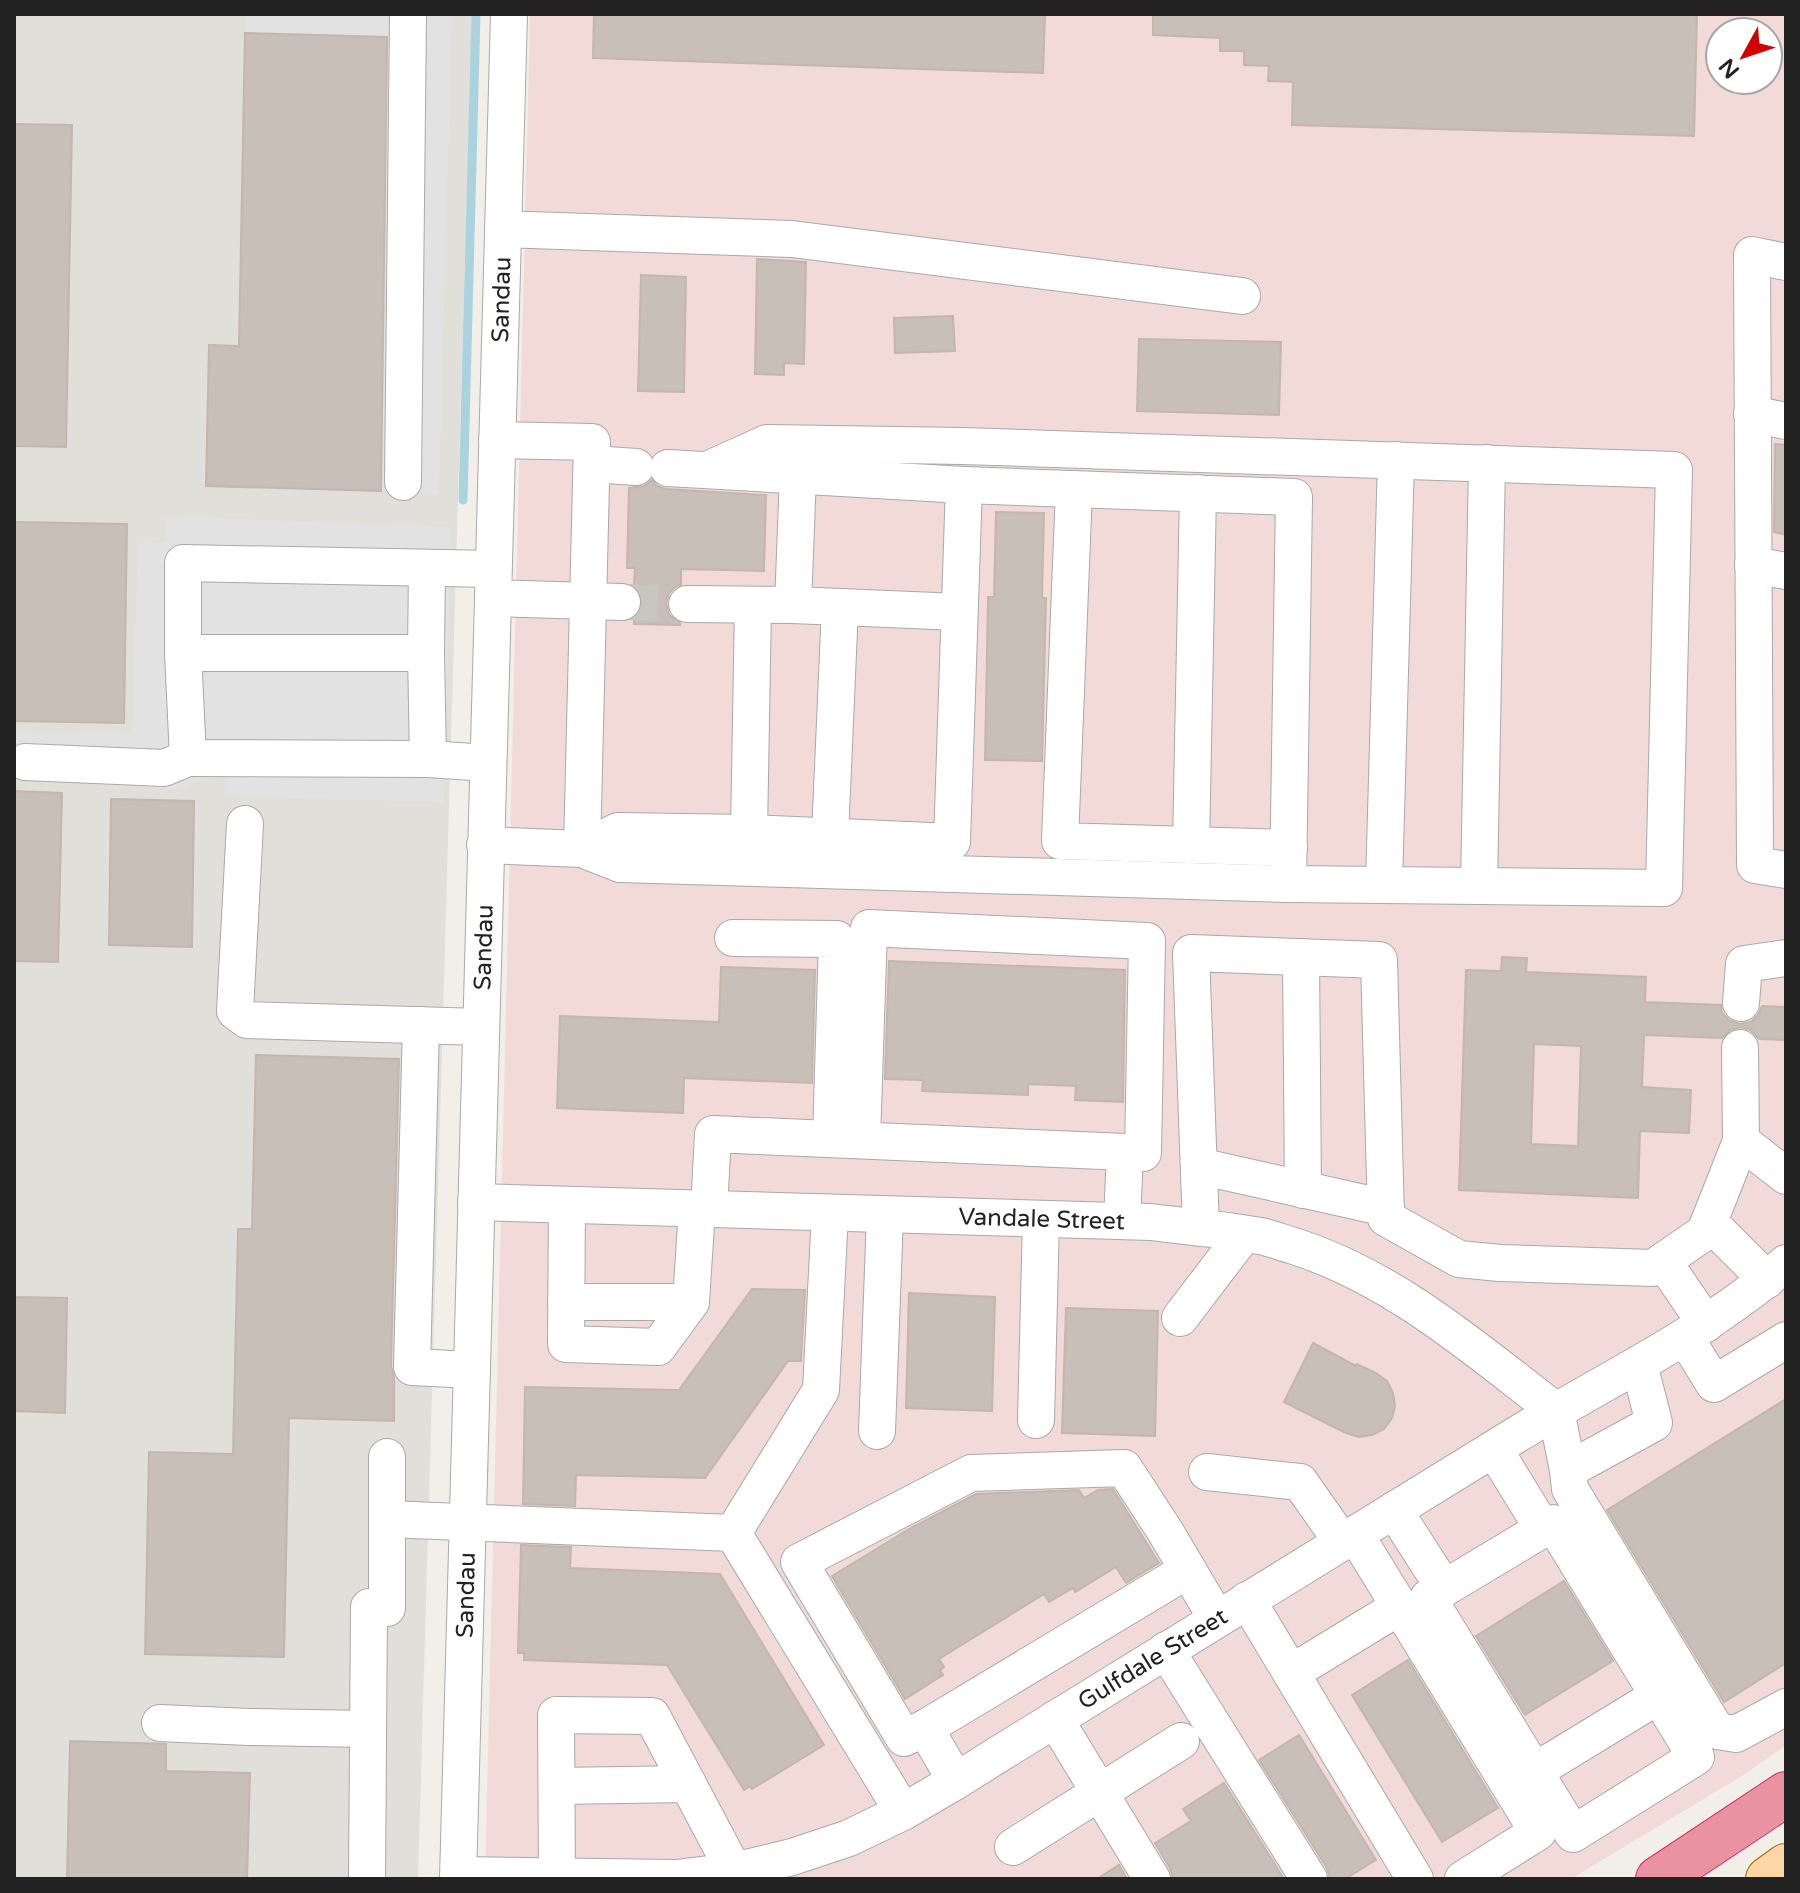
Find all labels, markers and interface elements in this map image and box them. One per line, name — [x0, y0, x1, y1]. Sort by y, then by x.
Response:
north arrow — [1704, 16, 1784, 96]
text: N — [1714, 53, 1745, 83]
street label: Sandau — [486, 256, 517, 343]
street label: Sandau — [468, 904, 499, 991]
street label: Vandale Street — [958, 1202, 1125, 1236]
street label: Sandau — [450, 1552, 481, 1639]
street label: Gulfdale Street — [1072, 1602, 1233, 1716]

